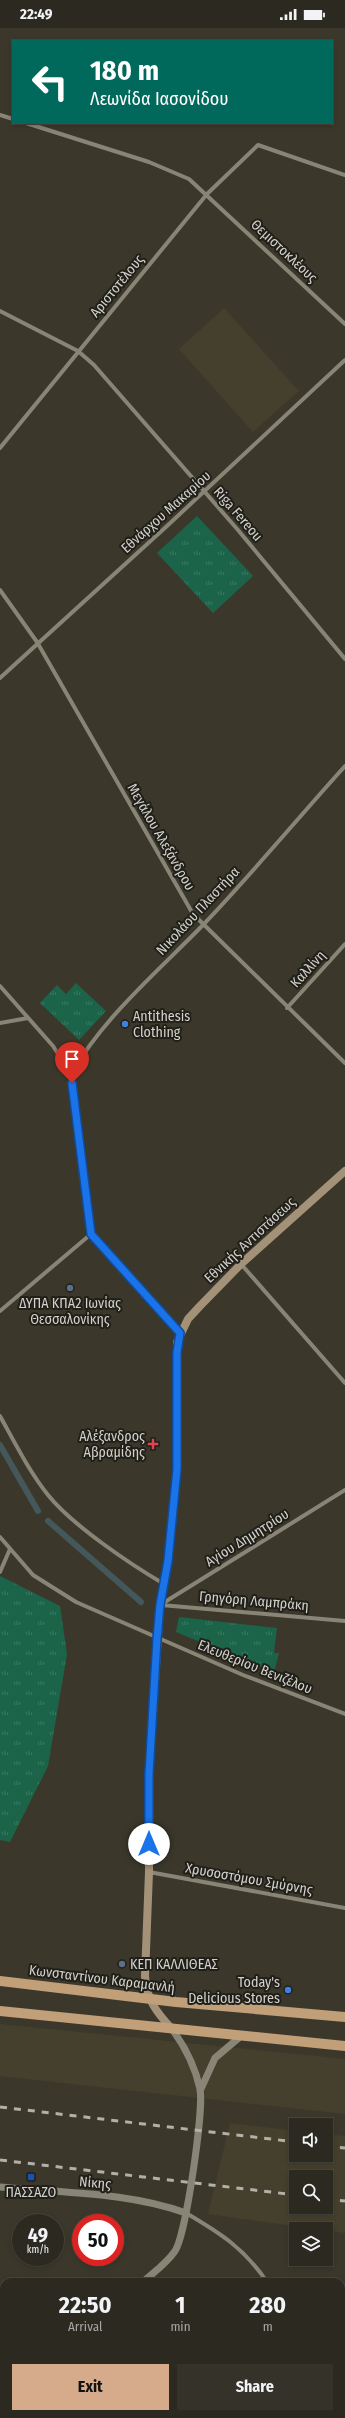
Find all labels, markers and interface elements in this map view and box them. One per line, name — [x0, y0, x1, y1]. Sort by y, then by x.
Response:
text: 22:49 — [20, 5, 52, 23]
text: 180 m — [90, 54, 159, 87]
icon: left — [24, 56, 76, 108]
text: Λεωνίδα Ιασονίδου — [90, 88, 229, 110]
street label: Θεμιστοκλέους — [247, 216, 321, 286]
street label: Αριστοτέλους — [86, 251, 148, 321]
street label: Εθνάρχου Μακαρίου — [118, 467, 214, 557]
street label: Riga Fereou — [210, 483, 266, 545]
street label: Μεγάλου Αλεξάνδρου — [124, 781, 198, 893]
street label: Νικολάου Πλαστήρα — [153, 863, 243, 959]
street label: Καλλίνη — [287, 947, 329, 991]
place label: Antithesis Clothing — [133, 1008, 190, 1041]
marker: Antithesis Clothing — [120, 1019, 130, 1029]
pin — [55, 1042, 89, 1083]
icon: arrive — [61, 1048, 83, 1070]
street label: Εθνικής Αντιστάσεως — [201, 1193, 299, 1287]
marker: ΔΥΠΑ ΚΠΑ2 Ιωνίας Θεσσαλονίκης — [65, 1283, 75, 1293]
place label: ΔΥΠΑ ΚΠΑ2 Ιωνίας Θεσσαλονίκης — [19, 1295, 121, 1328]
place label: Αλέξανδρος Αβραμίδης — [79, 1428, 145, 1461]
marker: Αλέξανδρος Αβραμίδης — [148, 1439, 158, 1449]
street label: Αγίου Δημητρίου — [202, 1506, 292, 1570]
street label: Γρηγόρη Λαμπράκη — [198, 1588, 310, 1614]
street label: Ελευθερίου Βενιζέλου — [195, 1636, 315, 1698]
position arrow — [128, 1823, 170, 1865]
street label: Χρυσοστόμου Σμύρνης — [184, 1859, 314, 1899]
place label: ΚΕΠ ΚΑΛΛΙΘΕΑΣ — [130, 1956, 218, 1973]
marker: ΚΕΠ ΚΑΛΛΙΘΕΑΣ — [117, 1959, 127, 1969]
street label: Κωνσταντίνου Καραμανλή — [28, 1962, 176, 1996]
place label: Today's Delicious Stores — [188, 1974, 280, 2007]
marker: Today's Delicious Stores — [283, 1985, 293, 1995]
map controls — [289, 2118, 333, 2266]
button: sound — [289, 2118, 333, 2162]
button: search — [289, 2170, 333, 2214]
marker: ΠΑΣΣΑΖΟ — [26, 2172, 36, 2182]
street label: Νίκης — [78, 2173, 112, 2193]
place label: ΠΑΣΣΑΖΟ — [6, 2184, 57, 2201]
speed limit sign: 50 — [72, 2214, 124, 2266]
button: layers — [289, 2222, 333, 2266]
text: 49 — [28, 2223, 48, 2247]
text: km/h — [27, 2244, 49, 2256]
text: 22:50 — [59, 2291, 112, 2319]
text: 1 — [175, 2291, 186, 2319]
text: 280 — [249, 2291, 286, 2319]
text: Arrival — [68, 2319, 102, 2334]
text: min — [170, 2319, 191, 2334]
text: m — [263, 2319, 273, 2334]
button: Exit — [12, 2364, 169, 2410]
button: Share — [177, 2364, 333, 2410]

